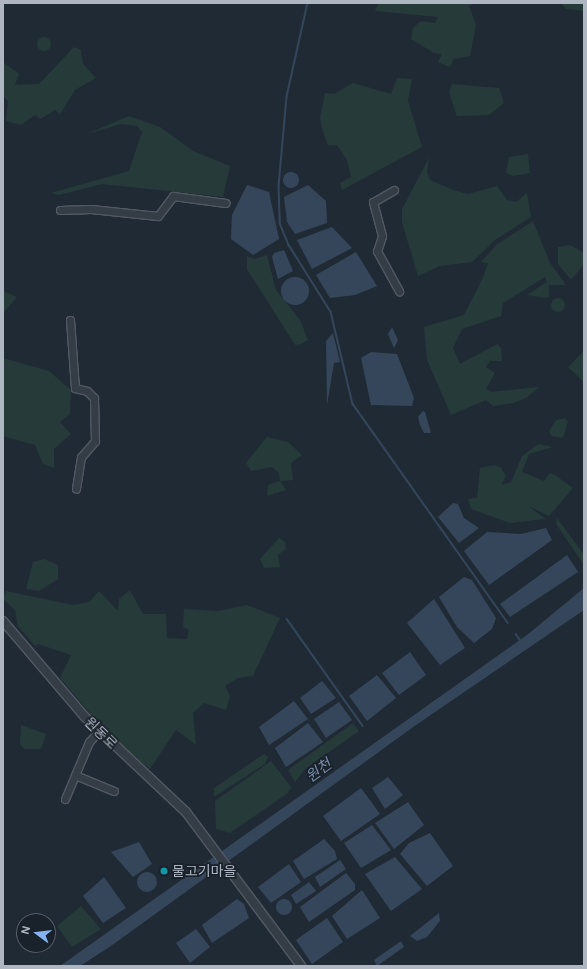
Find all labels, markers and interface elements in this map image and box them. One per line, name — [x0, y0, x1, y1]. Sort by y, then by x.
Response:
street label: 원동로 — [81, 714, 121, 752]
water label: 원천 — [303, 756, 335, 786]
place label: 물고기마을 — [172, 863, 236, 879]
marker: 물고기마을 — [159, 866, 169, 876]
north arrow — [16, 913, 56, 953]
text: N — [18, 924, 33, 936]

